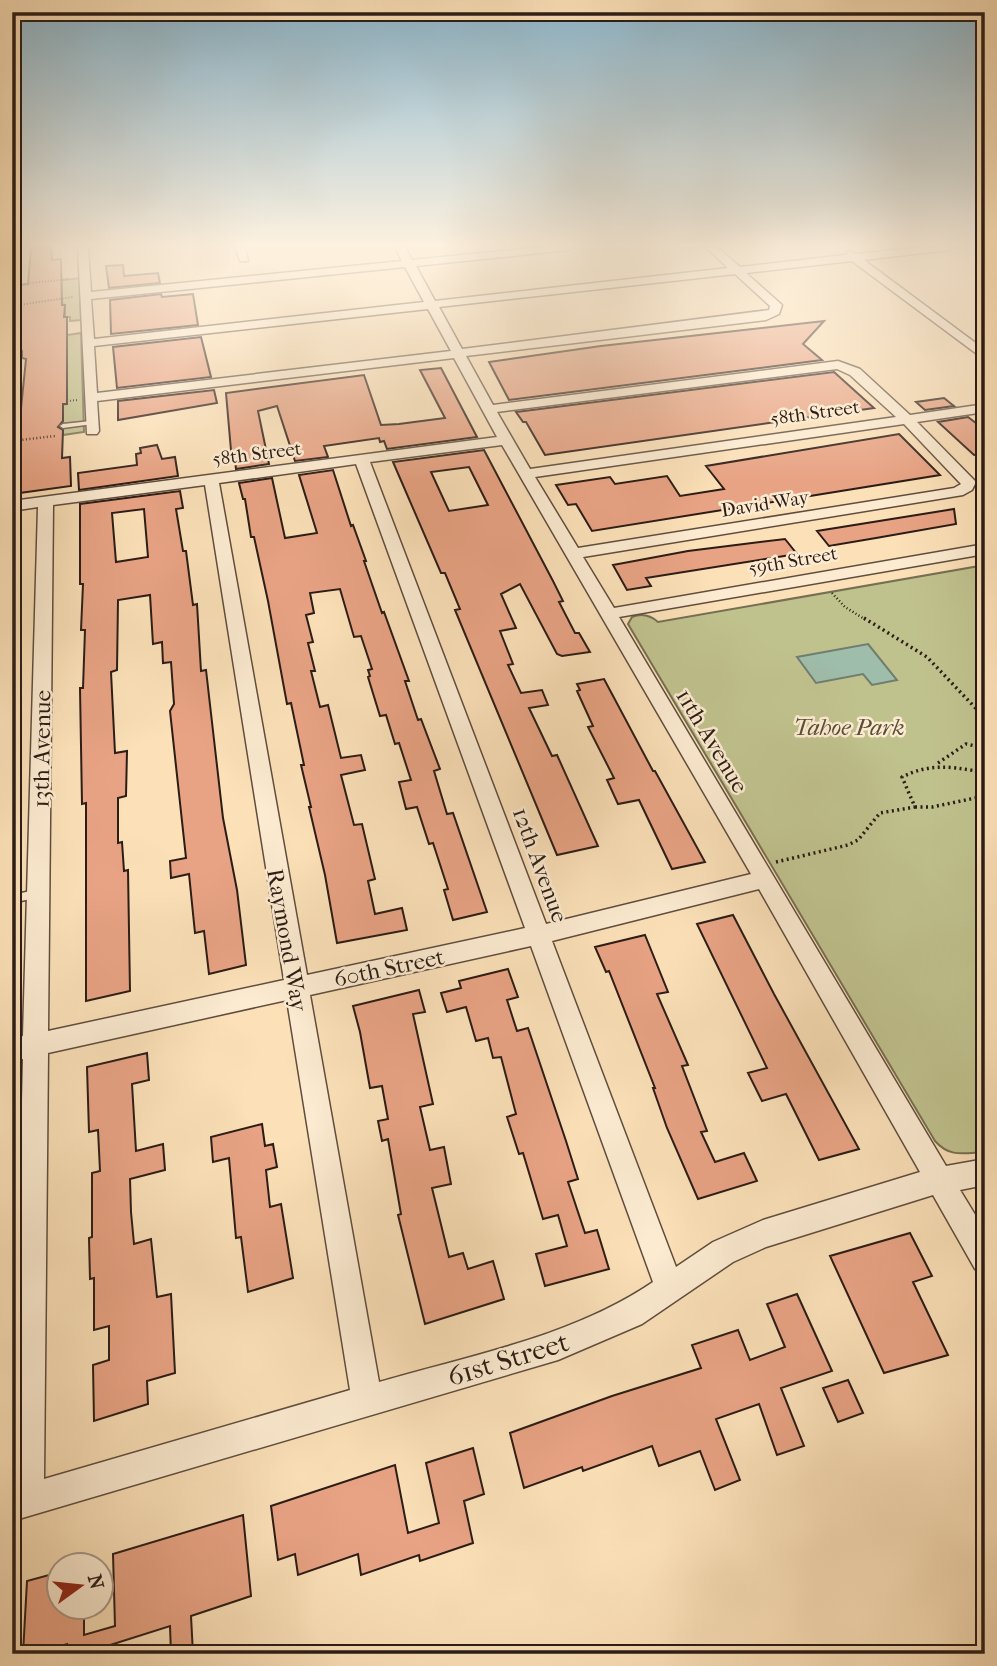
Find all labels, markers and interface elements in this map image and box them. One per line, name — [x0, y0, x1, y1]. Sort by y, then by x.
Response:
street label: 58th Street — [769, 396, 861, 430]
street label: 58th Street — [211, 438, 303, 470]
street label: David Way — [720, 486, 811, 522]
street label: 59th Street — [747, 542, 839, 580]
street label: 11th Avenue — [670, 684, 754, 798]
street label: 13th Avenue — [27, 690, 57, 808]
park label: Tahoe Park — [793, 714, 905, 741]
street label: 12th Avenue — [507, 804, 573, 926]
street label: Raymond Way — [261, 867, 313, 1014]
street label: 60th Street — [331, 943, 447, 993]
street label: 61st Street — [443, 1325, 573, 1393]
north arrow — [46, 1550, 116, 1620]
text: N — [83, 1572, 108, 1592]

